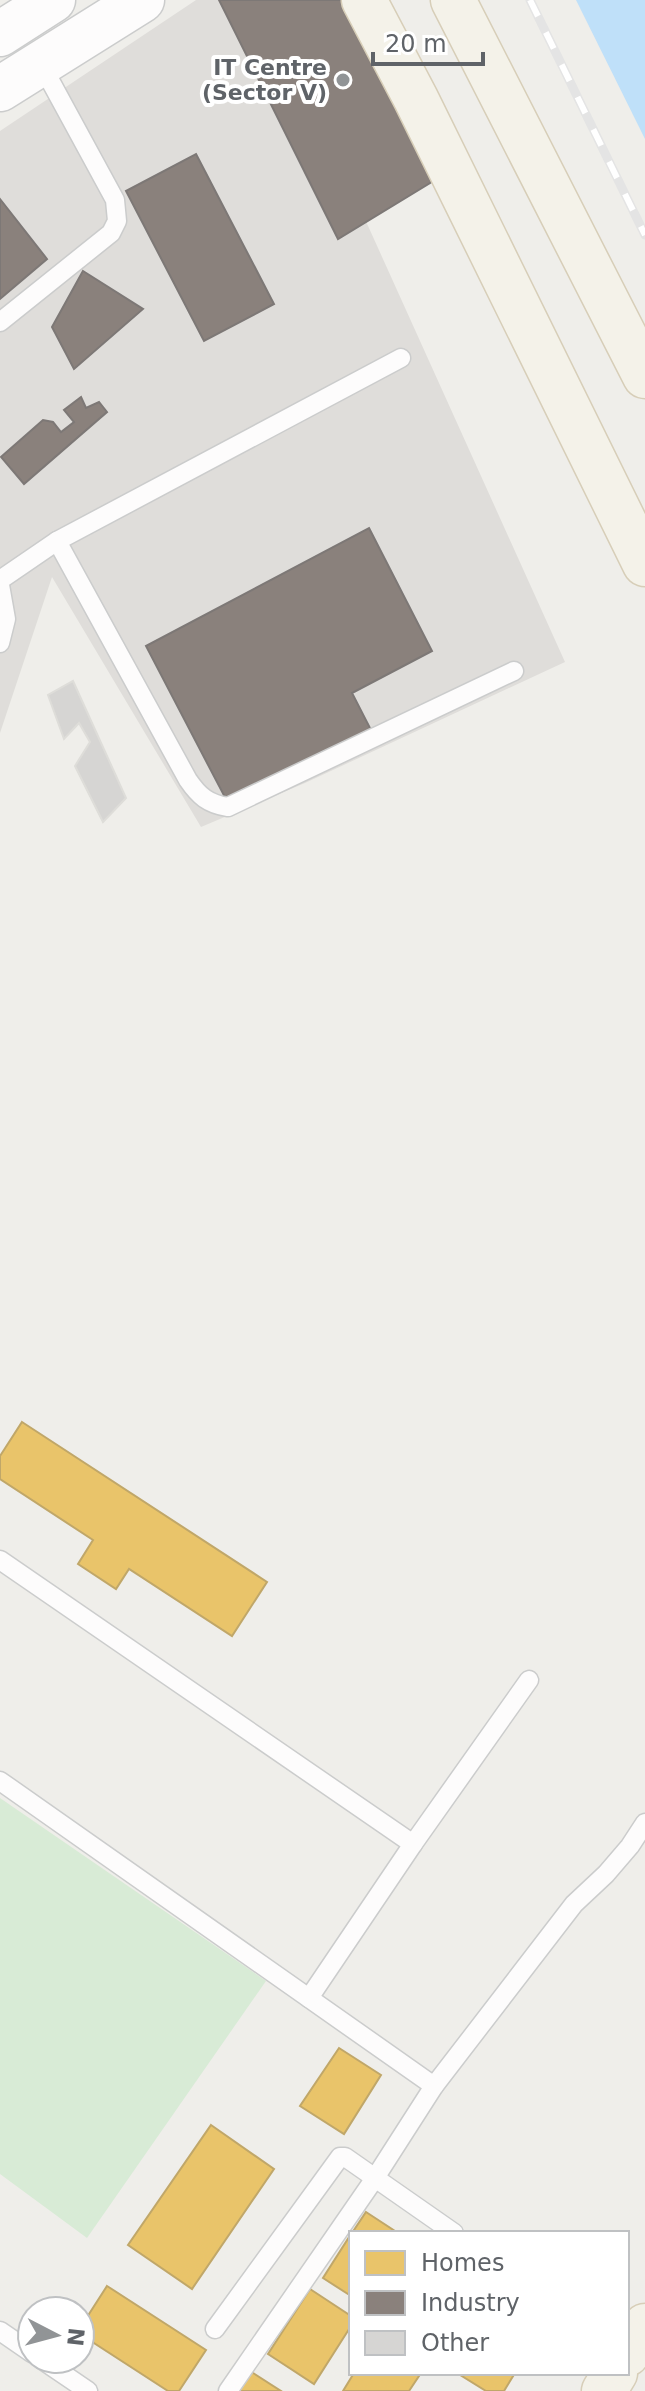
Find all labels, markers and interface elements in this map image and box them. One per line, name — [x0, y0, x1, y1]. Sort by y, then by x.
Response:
scale bar — [373, 16, 483, 66]
text: 20 m — [385, 30, 447, 58]
place label: IT Centre (Sector V) — [202, 55, 327, 105]
marker: IT Centre (Sector V) — [334, 71, 352, 89]
legend — [349, 2231, 629, 2375]
text: Homes — [421, 2249, 504, 2277]
text: Industry — [421, 2289, 520, 2317]
north arrow — [16, 2295, 96, 2375]
text: N — [62, 2327, 89, 2348]
text: Other — [421, 2329, 489, 2357]

